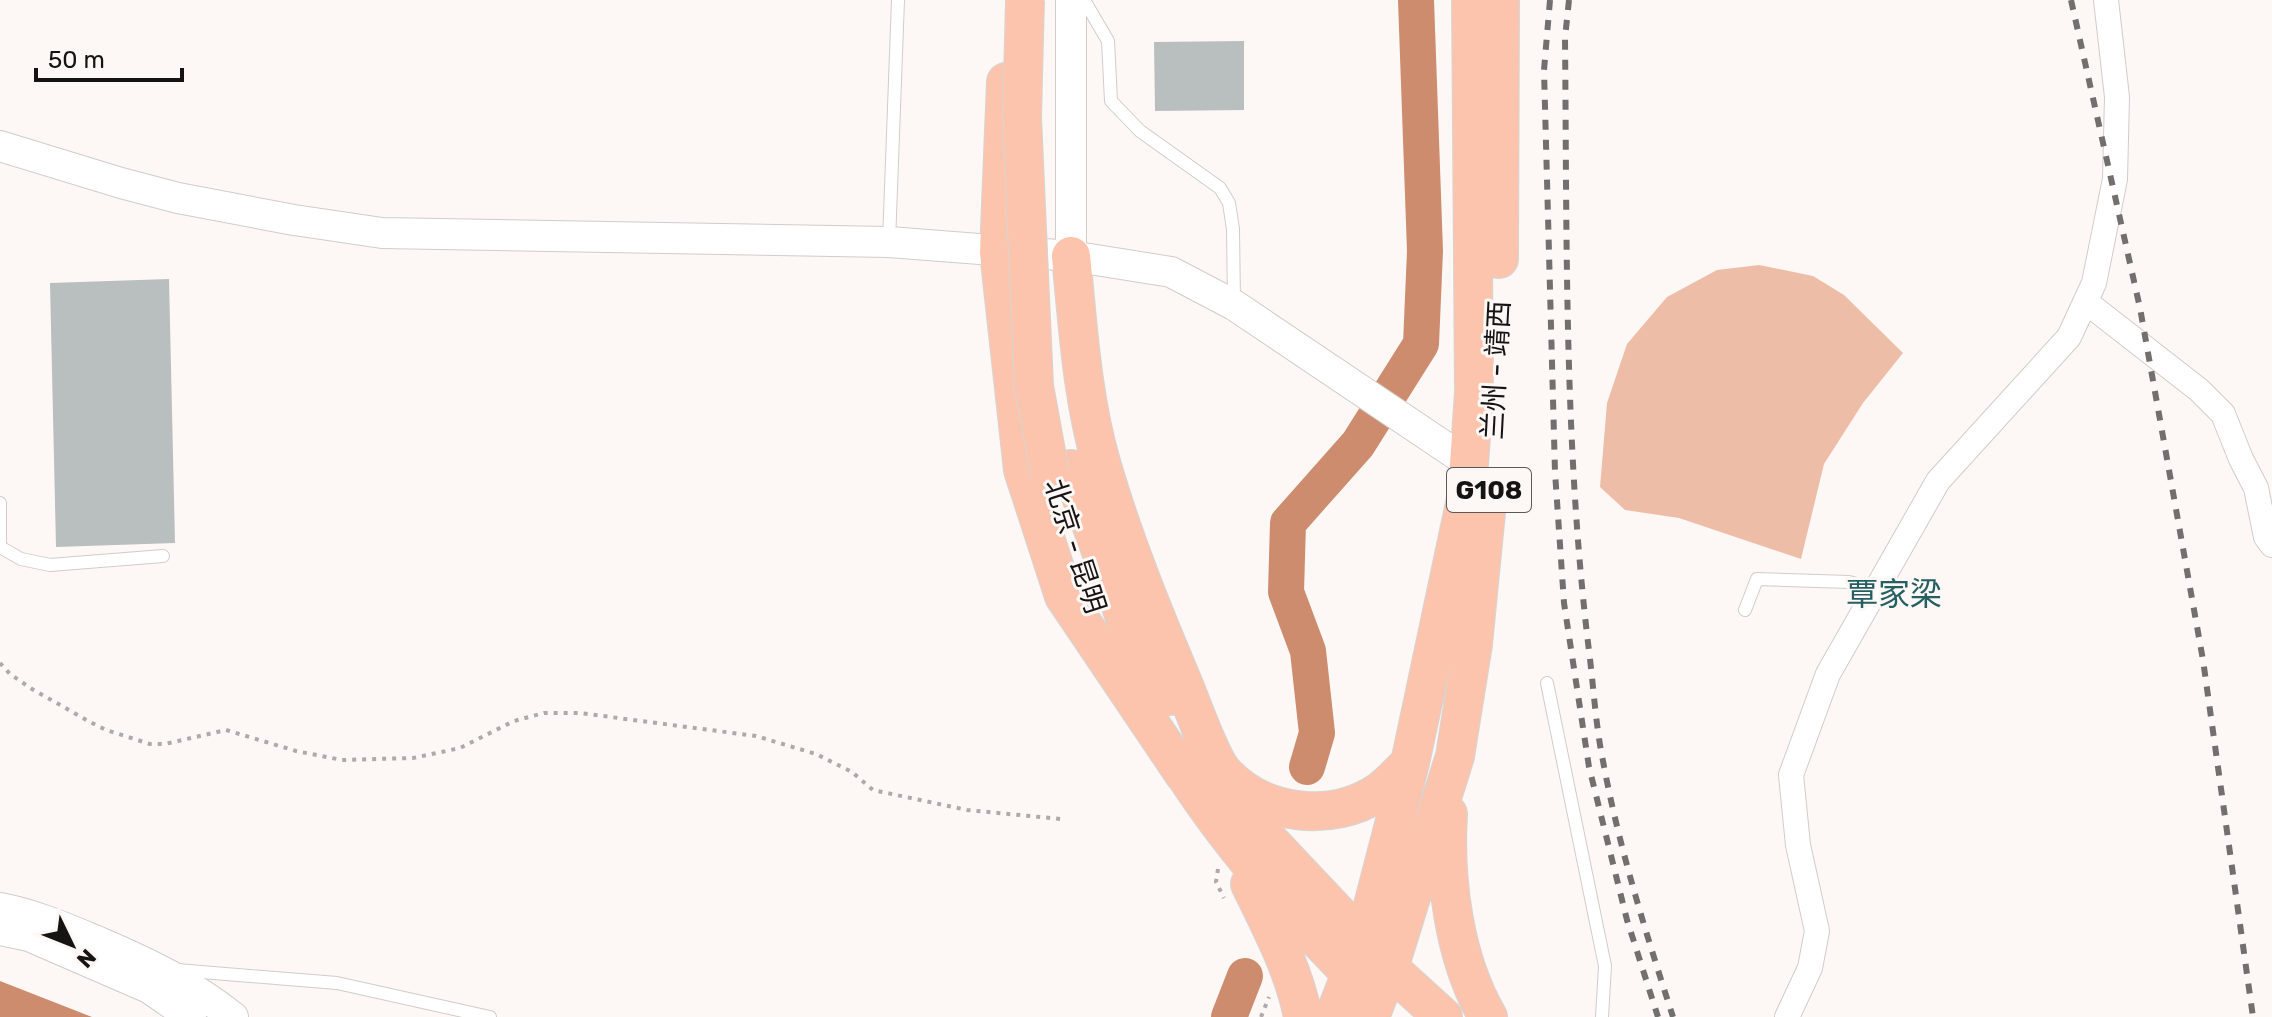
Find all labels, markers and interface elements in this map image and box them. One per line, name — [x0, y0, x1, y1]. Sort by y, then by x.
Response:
scale bar — [36, 32, 182, 82]
text: 50 m — [48, 46, 105, 74]
street label: 兰州 - 靖西 — [1476, 300, 1516, 440]
road number: G108 — [1447, 468, 1531, 512]
street label: 北京 - 昆明 — [1038, 475, 1112, 617]
district label: 覃家梁 — [1846, 575, 1942, 613]
north arrow — [32, 905, 112, 985]
text: N — [71, 943, 102, 973]

